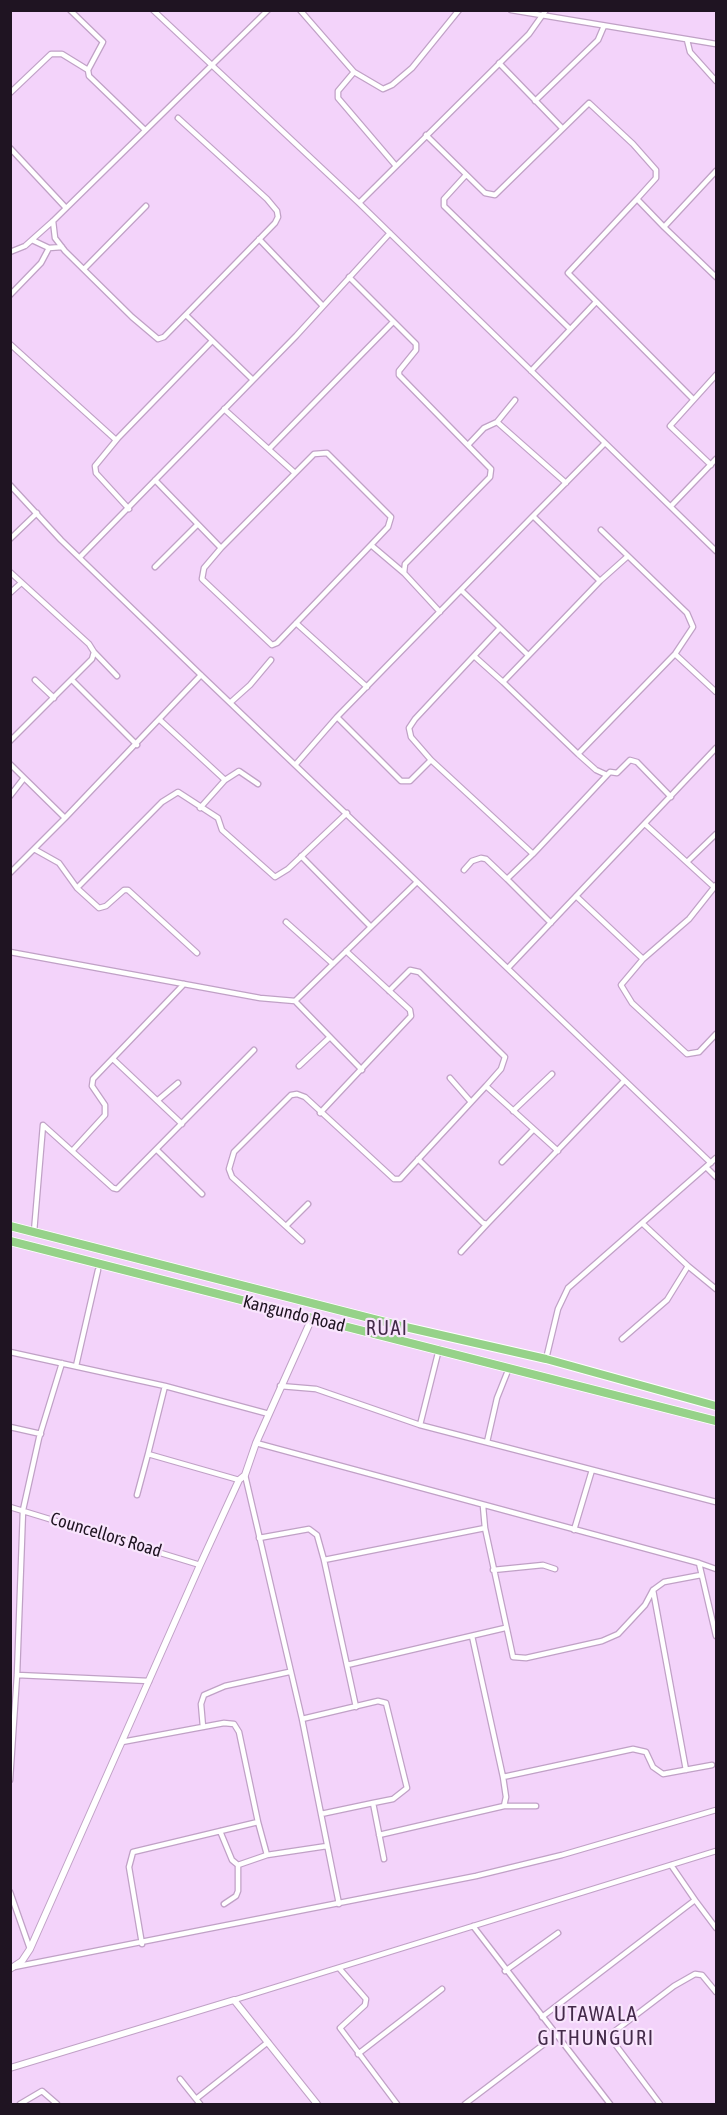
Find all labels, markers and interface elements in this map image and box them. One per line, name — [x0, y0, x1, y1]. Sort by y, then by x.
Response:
street label: Kangundo Road — [241, 1291, 347, 1337]
district label: RUAI — [366, 1317, 408, 1341]
street label: Councellors Road — [48, 1508, 164, 1562]
district label: UTAWALA GITHUNGURI — [537, 2001, 655, 2051]

